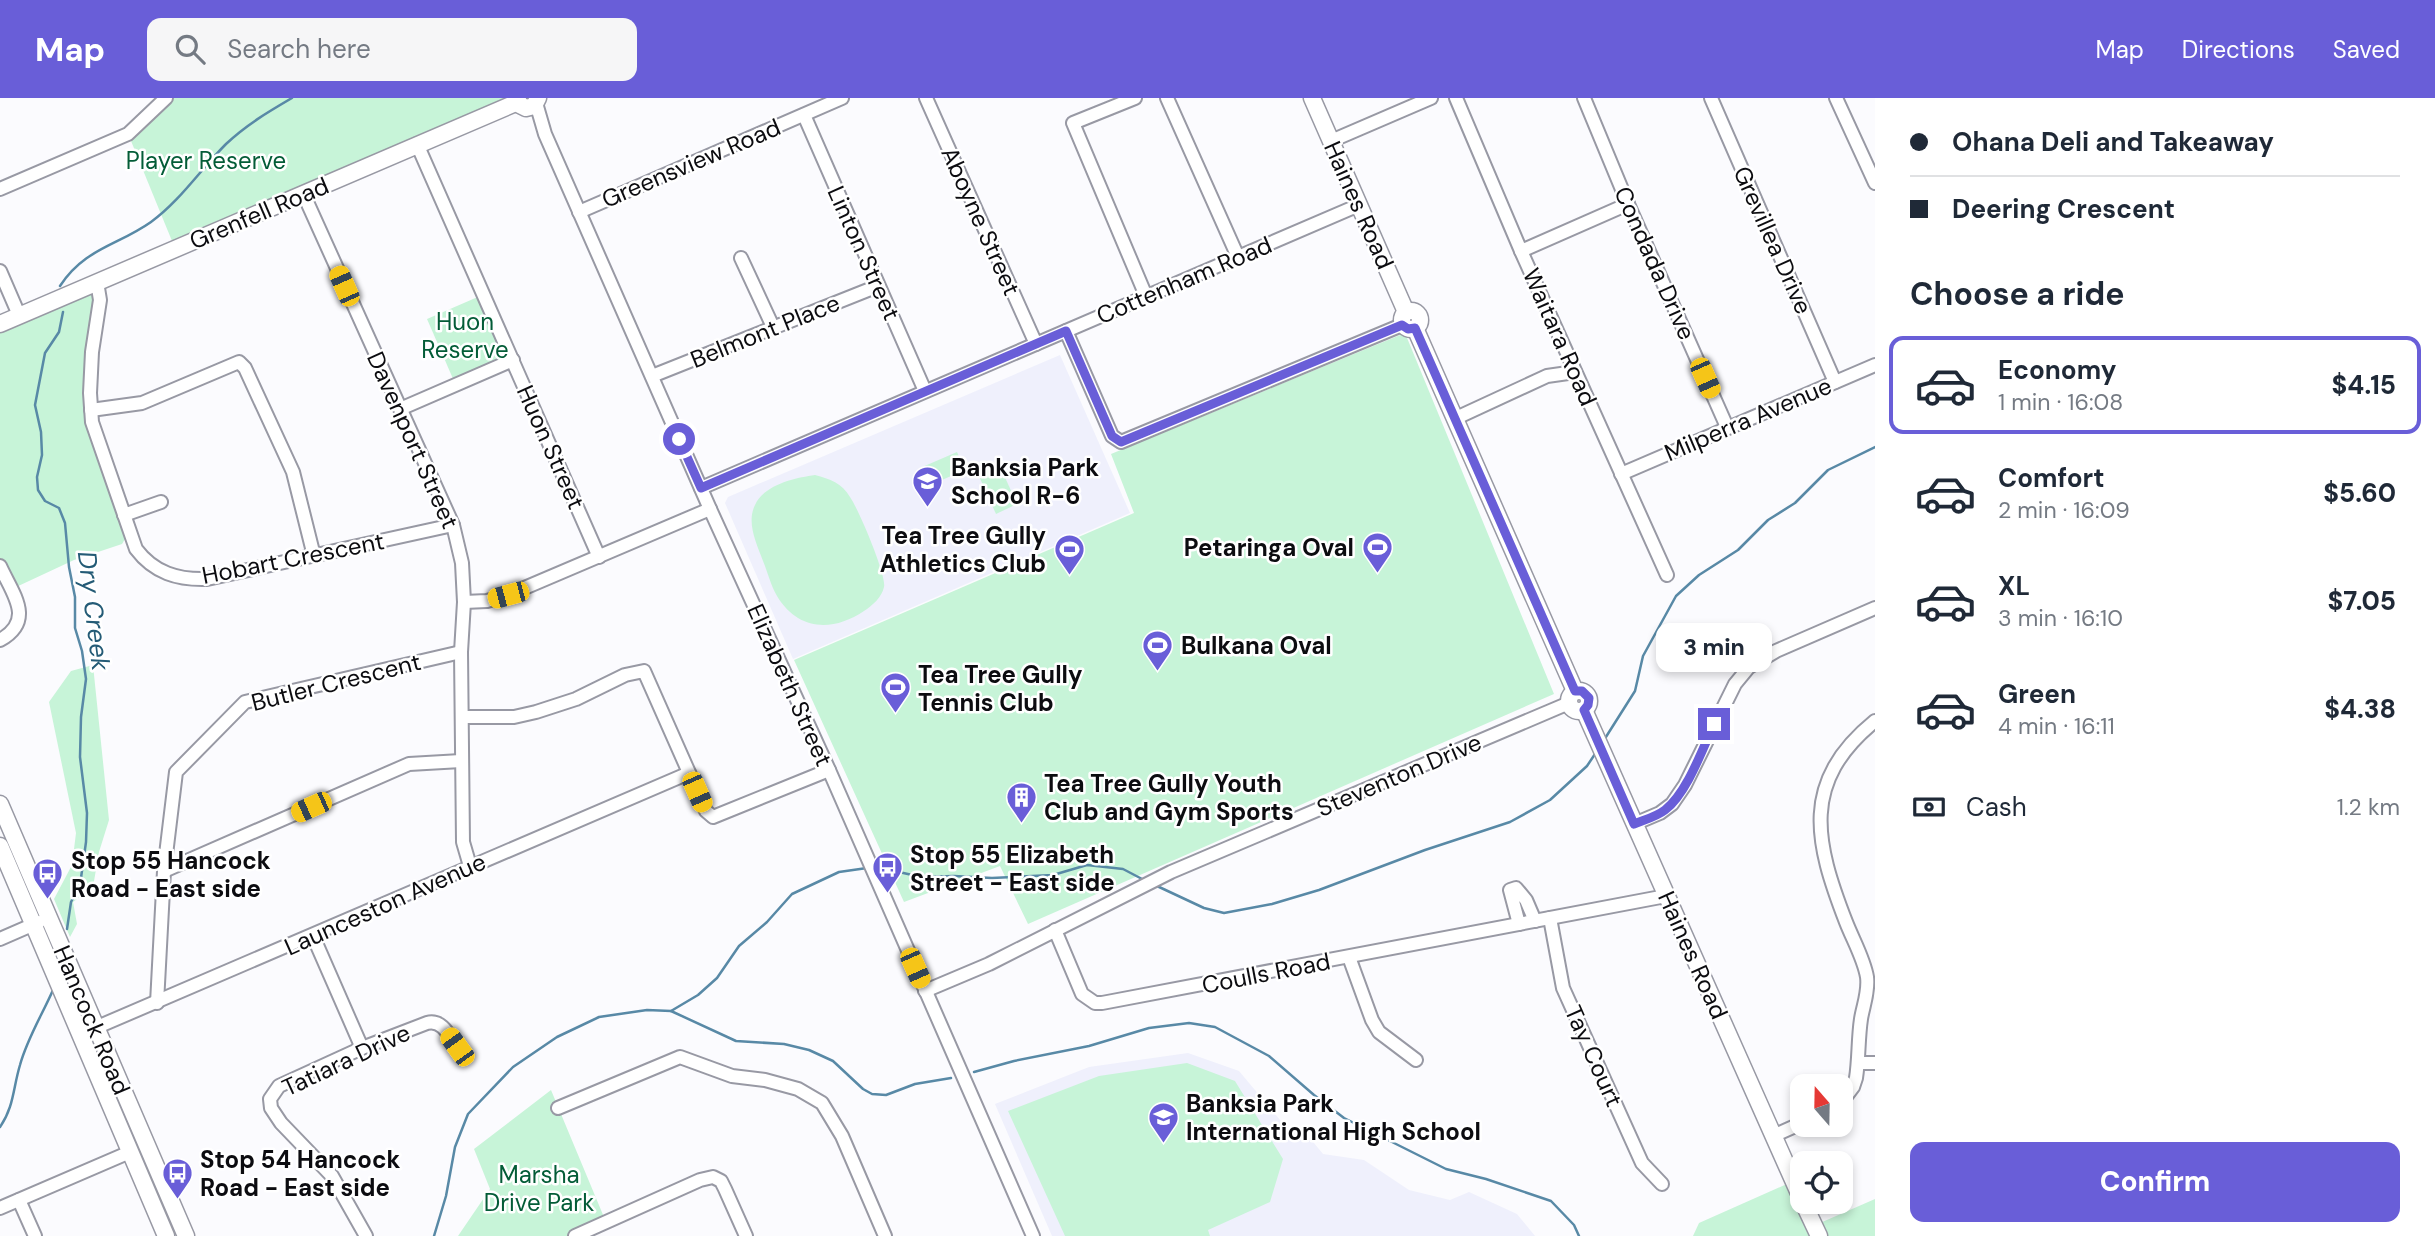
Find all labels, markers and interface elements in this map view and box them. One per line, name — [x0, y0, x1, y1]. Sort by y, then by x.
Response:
search box — [147, 18, 637, 81]
text: Map — [35, 28, 105, 71]
icon: search — [171, 30, 209, 68]
text: Search here — [227, 32, 371, 66]
text: Map — [2096, 34, 2144, 65]
text: Directions — [2182, 34, 2295, 65]
text: Saved — [2333, 34, 2400, 65]
street label: Greensview Road — [597, 111, 785, 215]
text: Ohana Deli and Takeaway — [1952, 125, 2274, 159]
street label: Haines Road — [1317, 136, 1401, 274]
street label: Aboyne Street — [934, 142, 1028, 300]
park label: Player Reserve — [126, 145, 286, 176]
street label: Grevillea Drive — [1727, 161, 1819, 319]
street label: Grenfell Road — [185, 170, 333, 256]
street label: Linton Street — [821, 181, 907, 325]
street label: Condada Drive — [1607, 181, 1703, 345]
text: Deering Crescent — [1952, 192, 2175, 226]
street label: Cottenham Road — [1092, 229, 1276, 331]
car — [326, 263, 363, 309]
street label: Waitara Road — [1516, 263, 1604, 411]
text: Choose a ride — [1910, 273, 2125, 315]
street label: Belmont Place — [686, 287, 844, 375]
park label: Huon Reserve — [421, 306, 509, 365]
street label: Davenport Street — [360, 347, 466, 533]
text: Economy — [1998, 353, 2116, 387]
icon: car — [1914, 354, 1977, 417]
car — [1687, 355, 1724, 401]
text: $4.15 — [2332, 368, 2396, 402]
street label: Milperra Avenue — [1660, 370, 1836, 468]
street label: Huon Street — [510, 380, 592, 514]
text: 1 min · 16:08 — [1998, 387, 2123, 417]
route start — [663, 423, 695, 455]
place label: Banksia Park School R-6 — [951, 452, 1099, 511]
text: Comfort — [1998, 461, 2104, 495]
icon: car — [1914, 462, 1977, 525]
school or university icon: Banksia Park School R-6 — [911, 464, 945, 508]
text: $5.60 — [2323, 476, 2396, 510]
text: 2 min · 16:09 — [1998, 495, 2130, 525]
place label: Tea Tree Gully Athletics Club — [880, 520, 1047, 579]
street label: Hobart Crescent — [199, 525, 387, 591]
sports icon: Petaringa Oval — [1360, 530, 1394, 574]
sports icon: Tea Tree Gully Athletics Club — [1052, 532, 1086, 576]
place label: Petaringa Oval — [1184, 532, 1354, 563]
water label: Dry Creek — [70, 549, 118, 673]
text: XL — [1998, 569, 2030, 603]
icon: car — [1914, 570, 1977, 633]
car — [485, 579, 532, 611]
text: $7.05 — [2328, 584, 2396, 618]
street label: Elizabeth Street — [740, 599, 840, 771]
text: 3 min · 16:10 — [1998, 603, 2123, 633]
callout: 3 min — [1656, 622, 1772, 672]
sports icon: Bulkana Oval — [1141, 628, 1175, 672]
place label: Bulkana Oval — [1181, 630, 1332, 661]
text: 3 min — [1683, 632, 1745, 662]
street label: Butler Crescent — [248, 646, 424, 718]
place label: Tea Tree Gully Tennis Club — [918, 659, 1083, 718]
sports icon: Tea Tree Gully Tennis Club — [878, 671, 912, 715]
text: Green — [1998, 677, 2076, 711]
icon: car — [1914, 678, 1977, 741]
text: $4.38 — [2324, 692, 2396, 726]
route end — [1698, 708, 1730, 740]
text: 4 min · 16:11 — [1998, 711, 2115, 741]
street label: Steventon Drive — [1312, 726, 1486, 824]
place label: Tea Tree Gully Youth Club and Gym Sports — [1044, 768, 1294, 827]
car — [679, 769, 716, 815]
building icon: Tea Tree Gully Youth Club and Gym Sports — [1004, 780, 1038, 824]
icon: cash — [1910, 788, 1948, 826]
car — [288, 789, 335, 825]
text: Cash — [1966, 790, 2027, 824]
text: 1.2 km — [2337, 792, 2400, 822]
place label: Stop 55 Elizabeth Street - East side — [910, 839, 1115, 898]
place label: Stop 55 Hancock Road - East side — [71, 845, 271, 904]
street label: Launceston Avenue — [280, 846, 490, 962]
bus stop icon: Stop 55 Elizabeth Street - East side — [870, 851, 904, 895]
bus stop icon: Stop 55 Hancock Road - East side — [31, 857, 65, 901]
street label: Haines Road — [1651, 886, 1735, 1024]
street label: Hancock Road — [47, 941, 137, 1099]
car — [897, 945, 934, 991]
street label: Coulls Road — [1199, 945, 1333, 1001]
street label: Tay Court — [1558, 1001, 1630, 1111]
street label: Tatiara Drive — [277, 1017, 415, 1103]
car — [437, 1024, 478, 1070]
north arrow — [1790, 1074, 1853, 1138]
map controls — [1790, 1074, 1853, 1214]
place label: Banksia Park International High School — [1186, 1088, 1481, 1147]
school or university icon: Banksia Park International High School — [1146, 1100, 1180, 1144]
button: Confirm — [1910, 1142, 2400, 1222]
place label: Stop 54 Hancock Road - East side — [200, 1144, 401, 1203]
button: locate — [1790, 1151, 1853, 1214]
bus stop icon: Stop 54 Hancock Road - East side — [160, 1156, 194, 1200]
park label: Marsha Drive Park — [484, 1159, 594, 1218]

